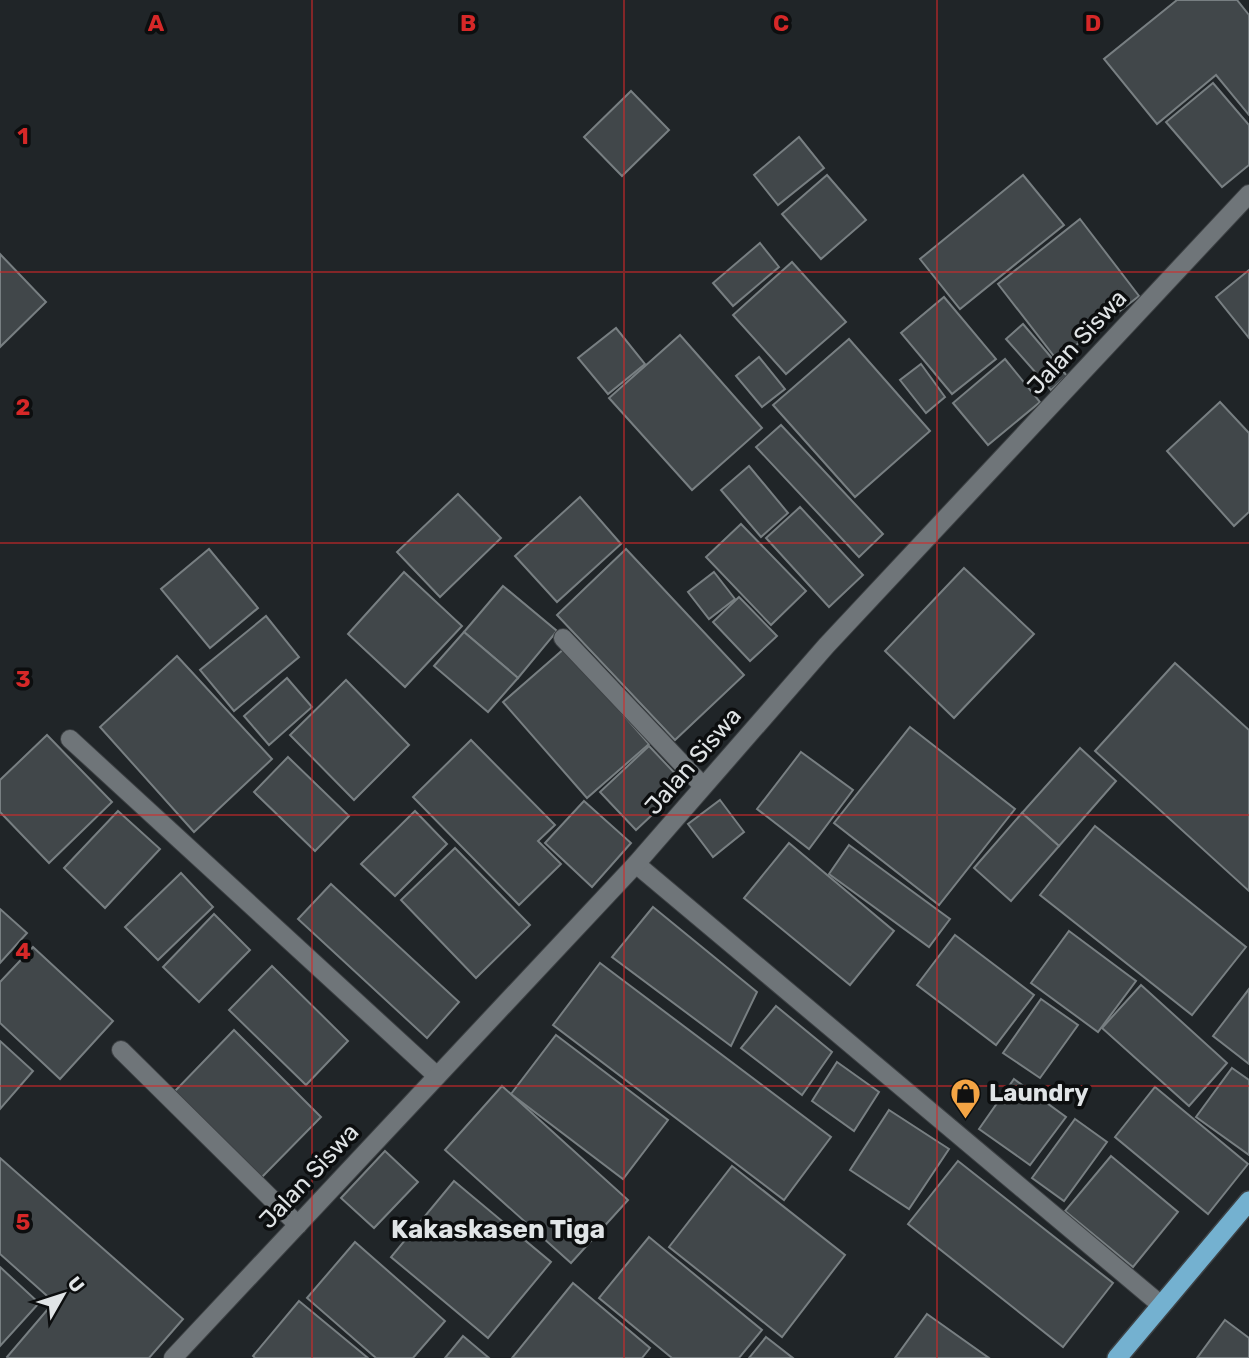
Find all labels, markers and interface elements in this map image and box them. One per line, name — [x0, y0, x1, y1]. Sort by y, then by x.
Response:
text: A — [148, 9, 165, 37]
text: B — [460, 9, 476, 37]
text: C — [773, 9, 789, 37]
text: D — [1085, 9, 1101, 37]
text: 1 — [17, 122, 29, 150]
street label: Jalan Siswa — [1022, 284, 1132, 400]
text: 2 — [16, 393, 30, 421]
text: 3 — [15, 665, 31, 693]
street label: Jalan Siswa — [639, 702, 747, 820]
text: 4 — [15, 937, 31, 965]
shop icon: Laundry — [949, 1076, 983, 1120]
place label: Laundry — [989, 1079, 1089, 1107]
street label: Jalan Siswa — [254, 1118, 364, 1234]
text: 5 — [16, 1208, 31, 1236]
district label: Kakaskasen Tiga — [391, 1214, 605, 1245]
north arrow — [28, 1260, 98, 1330]
text: U — [63, 1272, 89, 1297]

